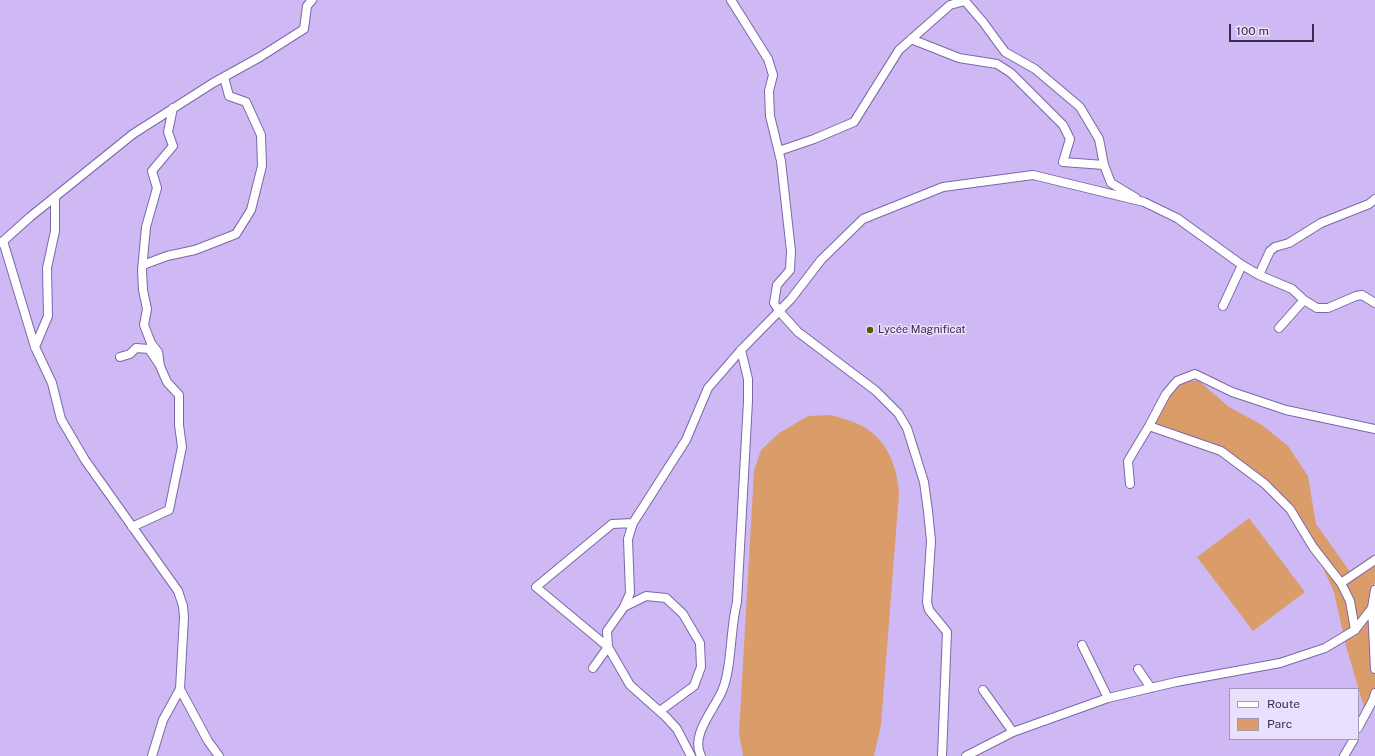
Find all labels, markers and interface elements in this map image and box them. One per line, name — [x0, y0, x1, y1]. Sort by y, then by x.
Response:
scale bar — [1231, 16, 1316, 42]
text: 100 m — [1236, 24, 1269, 38]
place label: Lycée Magnificat — [878, 323, 966, 337]
marker: Lycée Magnificat — [865, 325, 875, 335]
legend — [1229, 688, 1359, 740]
text: Route — [1267, 697, 1300, 711]
text: Parc — [1267, 717, 1292, 731]

